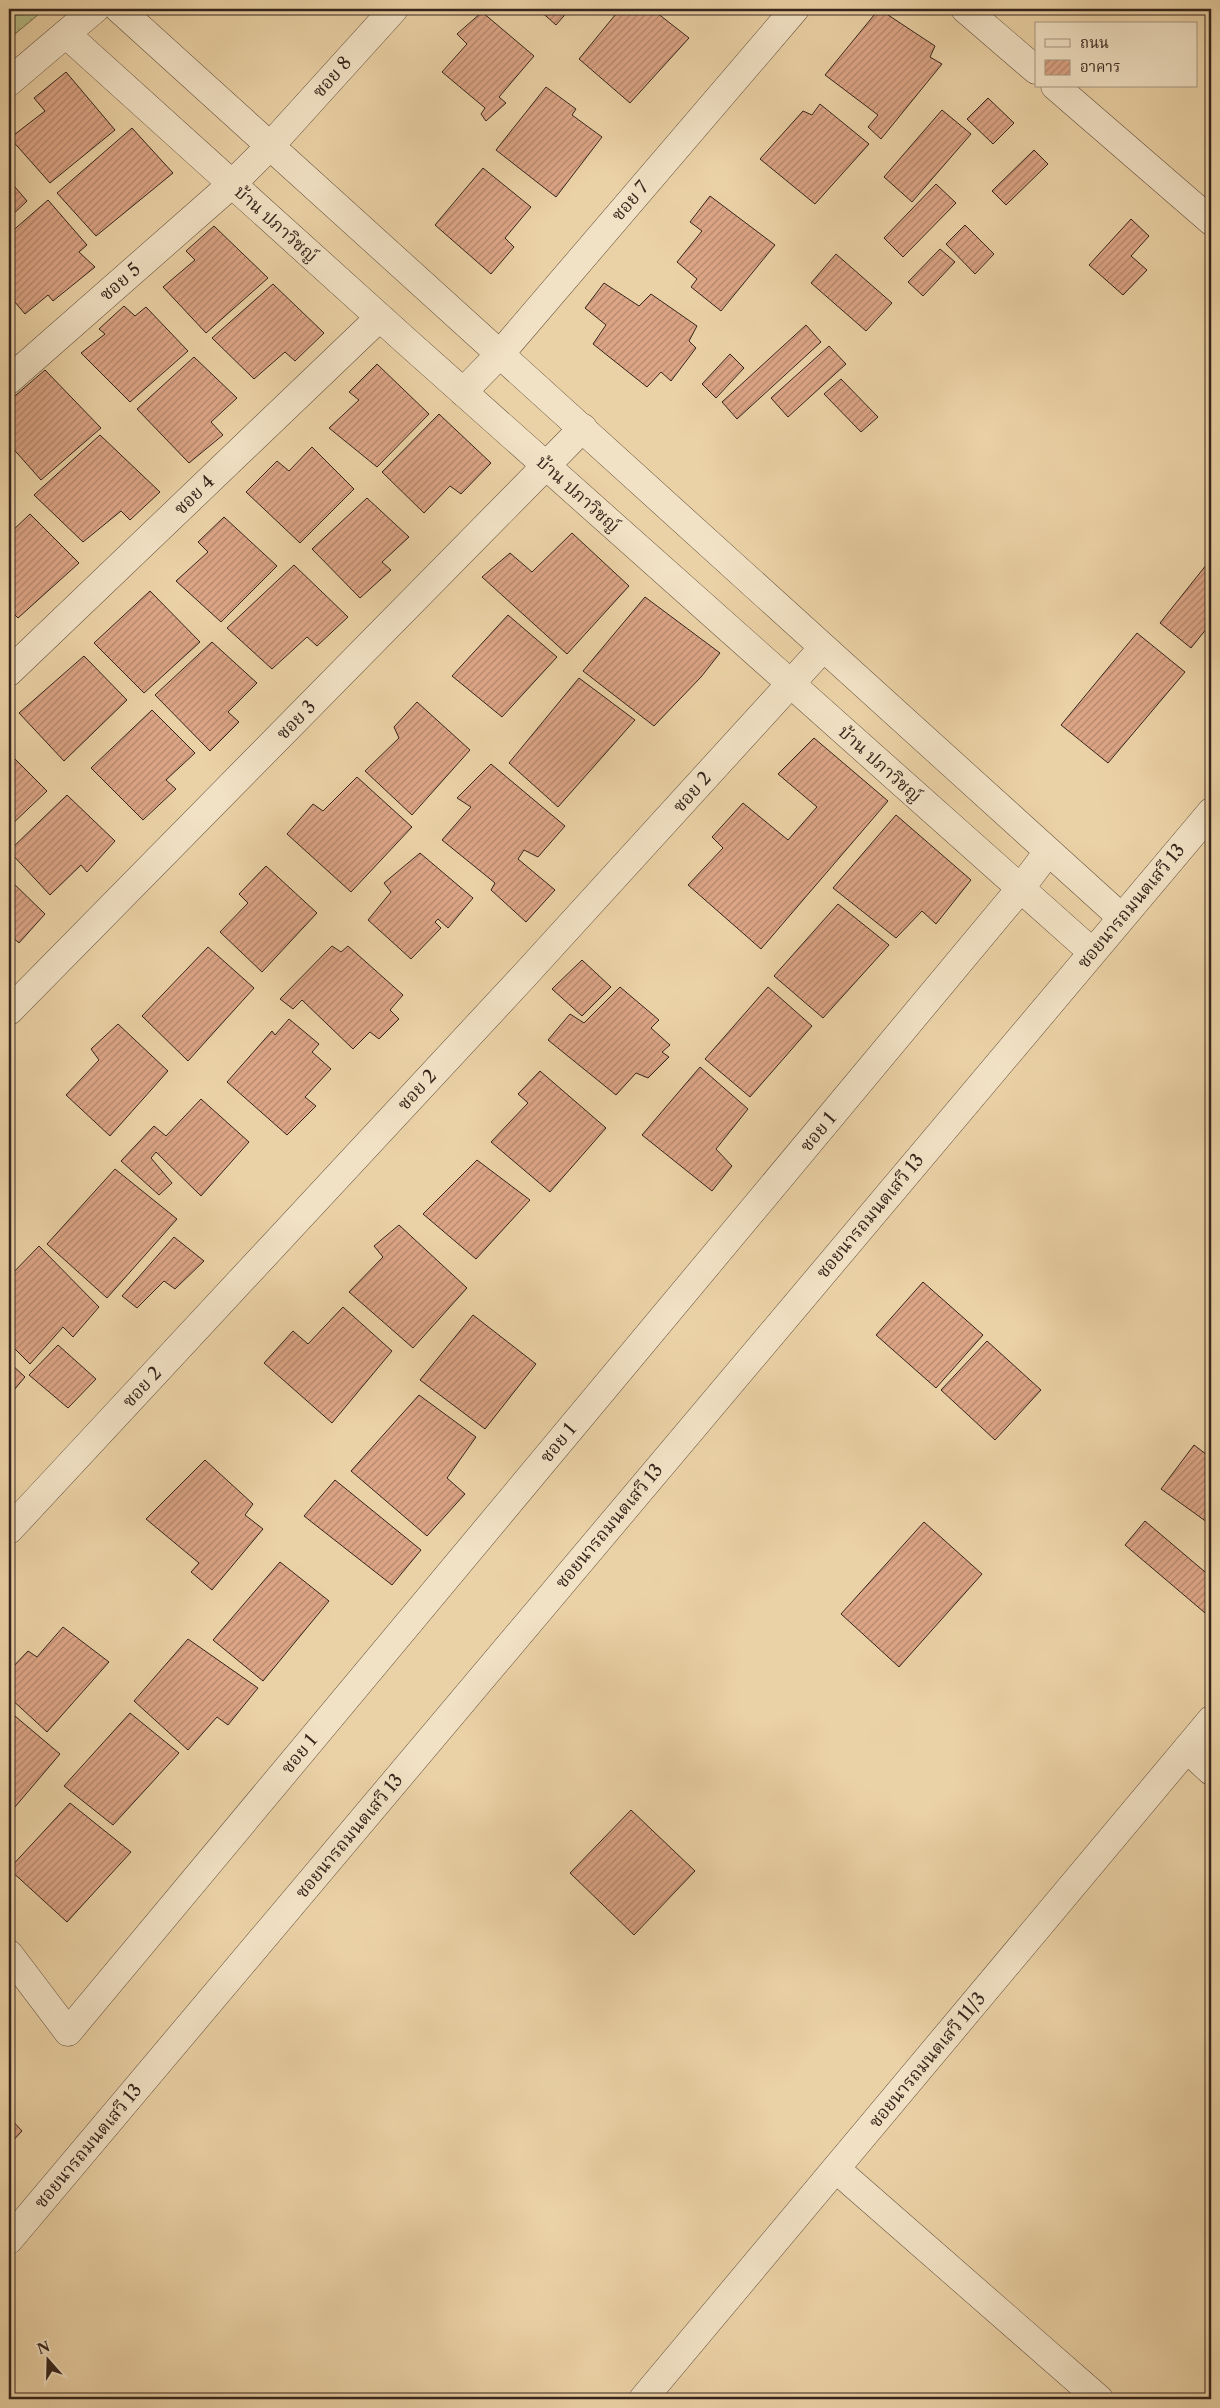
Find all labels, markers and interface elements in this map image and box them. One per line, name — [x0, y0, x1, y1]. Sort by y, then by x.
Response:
legend — [1035, 22, 1198, 88]
text: ถนน — [1080, 33, 1109, 52]
street label: ซอย 8 — [308, 52, 356, 102]
text: อาคาร — [1080, 57, 1120, 76]
street label: ซอย 7 — [607, 176, 653, 226]
street label: บ้าน ปภาวิชญ์ — [230, 181, 322, 267]
street label: ซอย 5 — [95, 258, 145, 306]
street label: บ้าน ปภาวิชญ์ — [532, 451, 624, 537]
street label: ซอย 4 — [169, 471, 219, 519]
street label: ซอย 3 — [272, 696, 320, 744]
street label: บ้าน ปภาวิชญ์ — [834, 721, 926, 807]
street label: ซอย 2 — [668, 767, 716, 817]
street label: ซอยนารถมนตเสวี 13 — [1072, 839, 1190, 973]
street label: ซอย 2 — [393, 1065, 441, 1115]
street label: ซอย 1 — [795, 1108, 841, 1156]
street label: ซอยนารถมนตเสวี 13 — [811, 1149, 929, 1283]
street label: ซอย 2 — [118, 1362, 166, 1412]
street label: ซอย 1 — [535, 1419, 581, 1467]
street label: ซอยนารถมนตเสวี 13 — [550, 1459, 668, 1593]
street label: ซอย 1 — [276, 1730, 322, 1778]
street label: ซอยนารถมนตเสวี 13 — [290, 1769, 408, 1903]
street label: ซอยนารถมนตเสวี 11/3 — [864, 1988, 990, 2132]
street label: ซอยนารถมนตเสวี 13 — [29, 2079, 147, 2213]
north arrow — [22, 2336, 72, 2386]
text: N — [35, 2337, 52, 2358]

